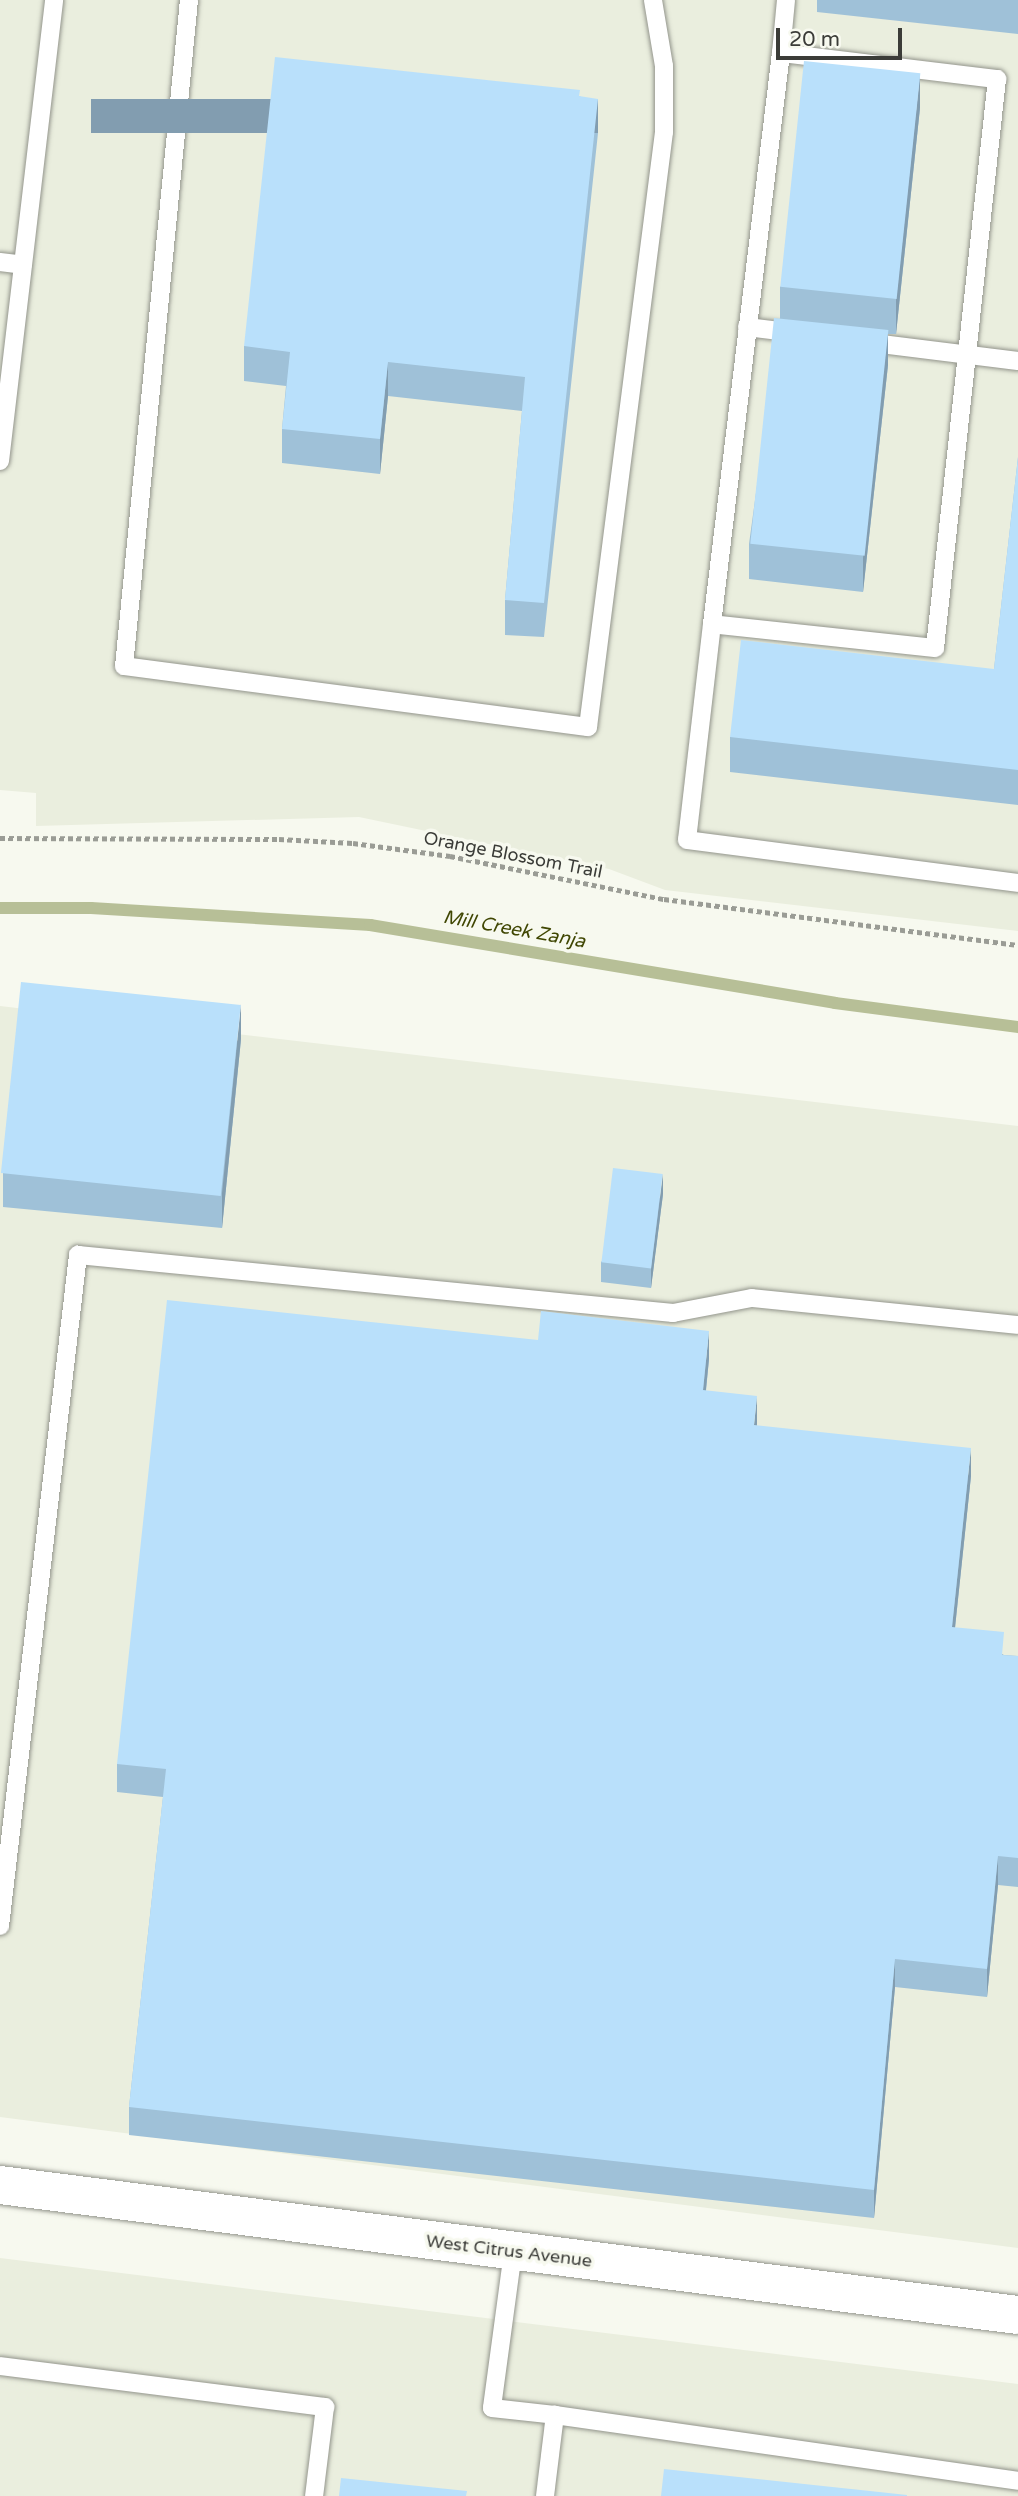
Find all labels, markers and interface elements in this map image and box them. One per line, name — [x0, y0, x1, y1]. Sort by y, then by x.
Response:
scale bar — [780, 14, 906, 58]
text: 20 m — [789, 27, 840, 52]
street label: Orange Blossom Trail — [422, 827, 604, 883]
water label: Mill Creek Zanja — [441, 906, 587, 954]
street label: West Citrus Avenue — [425, 2230, 593, 2272]

